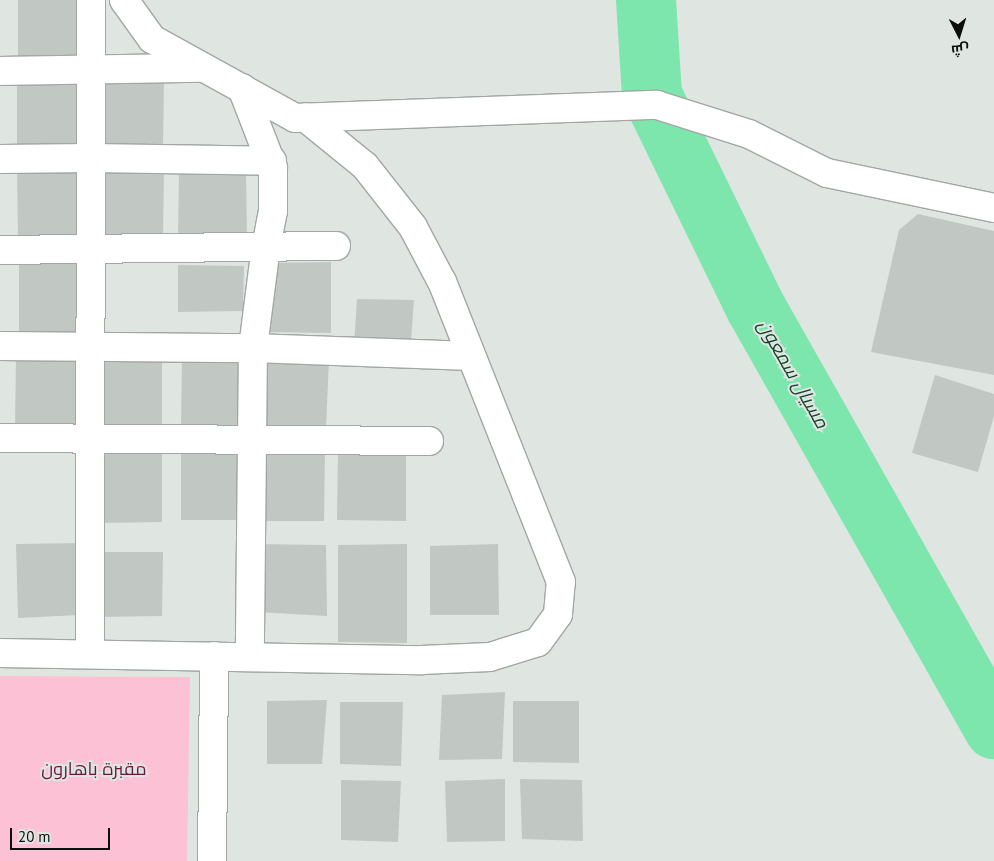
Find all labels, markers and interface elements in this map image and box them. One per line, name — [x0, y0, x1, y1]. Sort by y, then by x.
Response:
north arrow — [934, 10, 984, 60]
text: ش — [951, 40, 970, 60]
water label: مسيال سمعون — [753, 316, 833, 432]
park label: مقبرة باهارون — [41, 758, 147, 780]
scale bar — [12, 818, 112, 850]
text: 20 m — [18, 827, 51, 846]

